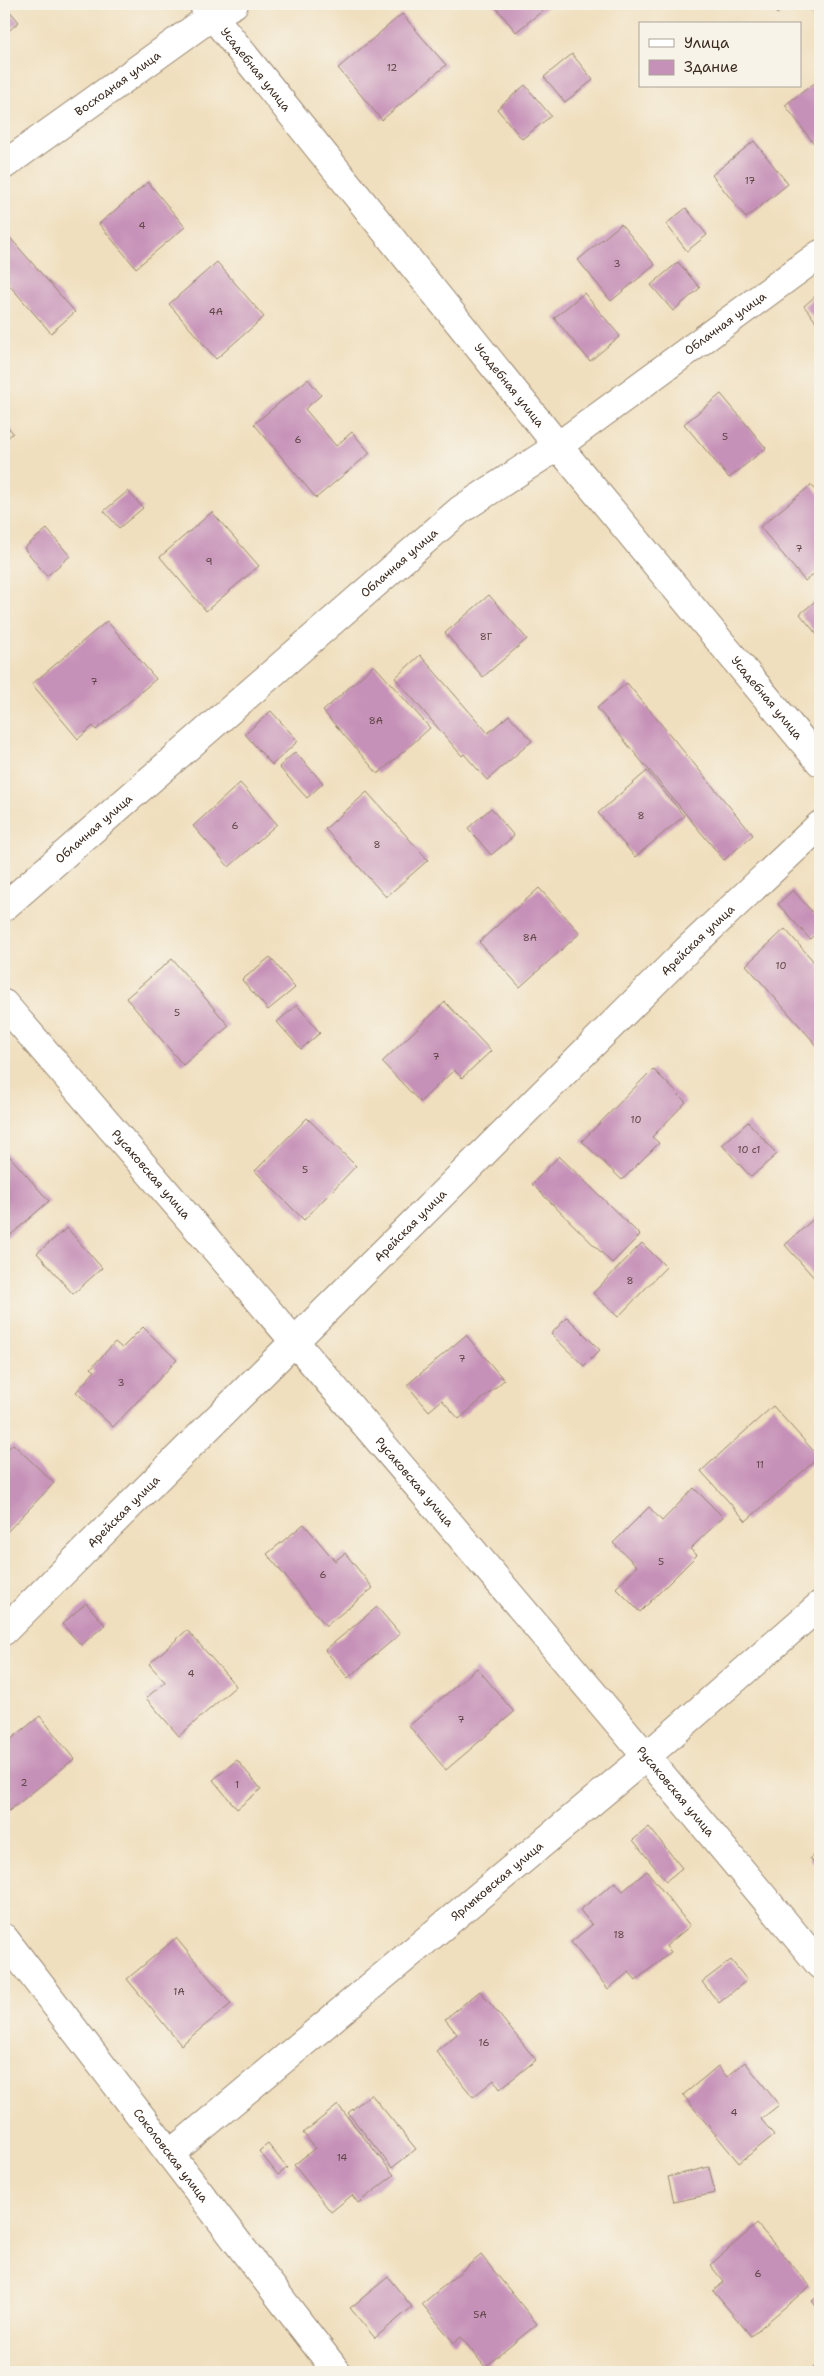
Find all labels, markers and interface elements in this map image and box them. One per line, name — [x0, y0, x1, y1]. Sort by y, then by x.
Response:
legend — [639, 22, 802, 88]
street label: Усадебная улица — [217, 24, 295, 115]
text: Улица — [684, 33, 730, 53]
street label: Восходная улица — [72, 47, 164, 120]
text: Здание — [684, 57, 738, 77]
house number: 12 — [387, 61, 397, 74]
house number: 17 — [745, 174, 755, 187]
house number: 4 — [139, 219, 146, 232]
house number: 3 — [614, 257, 621, 270]
street label: Облачная улица — [681, 288, 770, 359]
house number: 4А — [209, 305, 223, 318]
street label: Усадебная улица — [471, 340, 548, 431]
house number: 5 — [722, 430, 728, 443]
house number: 6 — [295, 433, 302, 446]
street label: Облачная улица — [357, 524, 442, 601]
house number: 7 — [796, 542, 803, 555]
house number: 9 — [206, 555, 213, 568]
house number: 8Г — [480, 630, 493, 643]
street label: Усадебная улица — [728, 653, 806, 743]
house number: 7 — [91, 675, 98, 688]
house number: 8А — [369, 714, 383, 727]
street label: Облачная улица — [52, 790, 136, 867]
house number: 8 — [638, 809, 645, 822]
house number: 6 — [232, 819, 239, 832]
house number: 8 — [374, 838, 381, 851]
street label: Арейская улица — [658, 901, 739, 979]
house number: 8А — [523, 931, 537, 944]
house number: 10 — [776, 959, 786, 972]
house number: 5 — [174, 1006, 180, 1019]
house number: 7 — [433, 1050, 440, 1063]
house number: 10 — [631, 1113, 641, 1126]
street label: Русаковская улица — [108, 1126, 194, 1223]
house number: 10 с1 — [738, 1143, 760, 1156]
house number: 5 — [302, 1163, 308, 1176]
street label: Арейская улица — [371, 1186, 451, 1265]
house number: 8 — [627, 1274, 634, 1287]
house number: 7 — [459, 1352, 466, 1365]
house number: 3 — [118, 1376, 125, 1389]
street label: Русаковская улица — [372, 1434, 457, 1531]
house number: 11 — [756, 1458, 764, 1471]
street label: Арейская улица — [84, 1472, 164, 1551]
house number: 5 — [658, 1555, 664, 1568]
house number: 6 — [320, 1568, 327, 1581]
house number: 4 — [188, 1667, 195, 1680]
house number: 7 — [458, 1713, 465, 1726]
street label: Русаковская улица — [633, 1743, 718, 1840]
house number: 2 — [21, 1776, 28, 1789]
house number: 1 — [235, 1778, 239, 1791]
street label: Ярлыковская улица — [448, 1837, 547, 1924]
house number: 18 — [613, 1928, 625, 1941]
house number: 1А — [173, 1985, 185, 1998]
house number: 16 — [479, 2036, 489, 2049]
street label: Соколовская улица — [130, 2105, 212, 2206]
house number: 4 — [731, 2106, 738, 2119]
house number: 14 — [337, 2151, 347, 2164]
house number: 6 — [755, 2267, 762, 2280]
house number: 5А — [473, 2308, 487, 2321]

